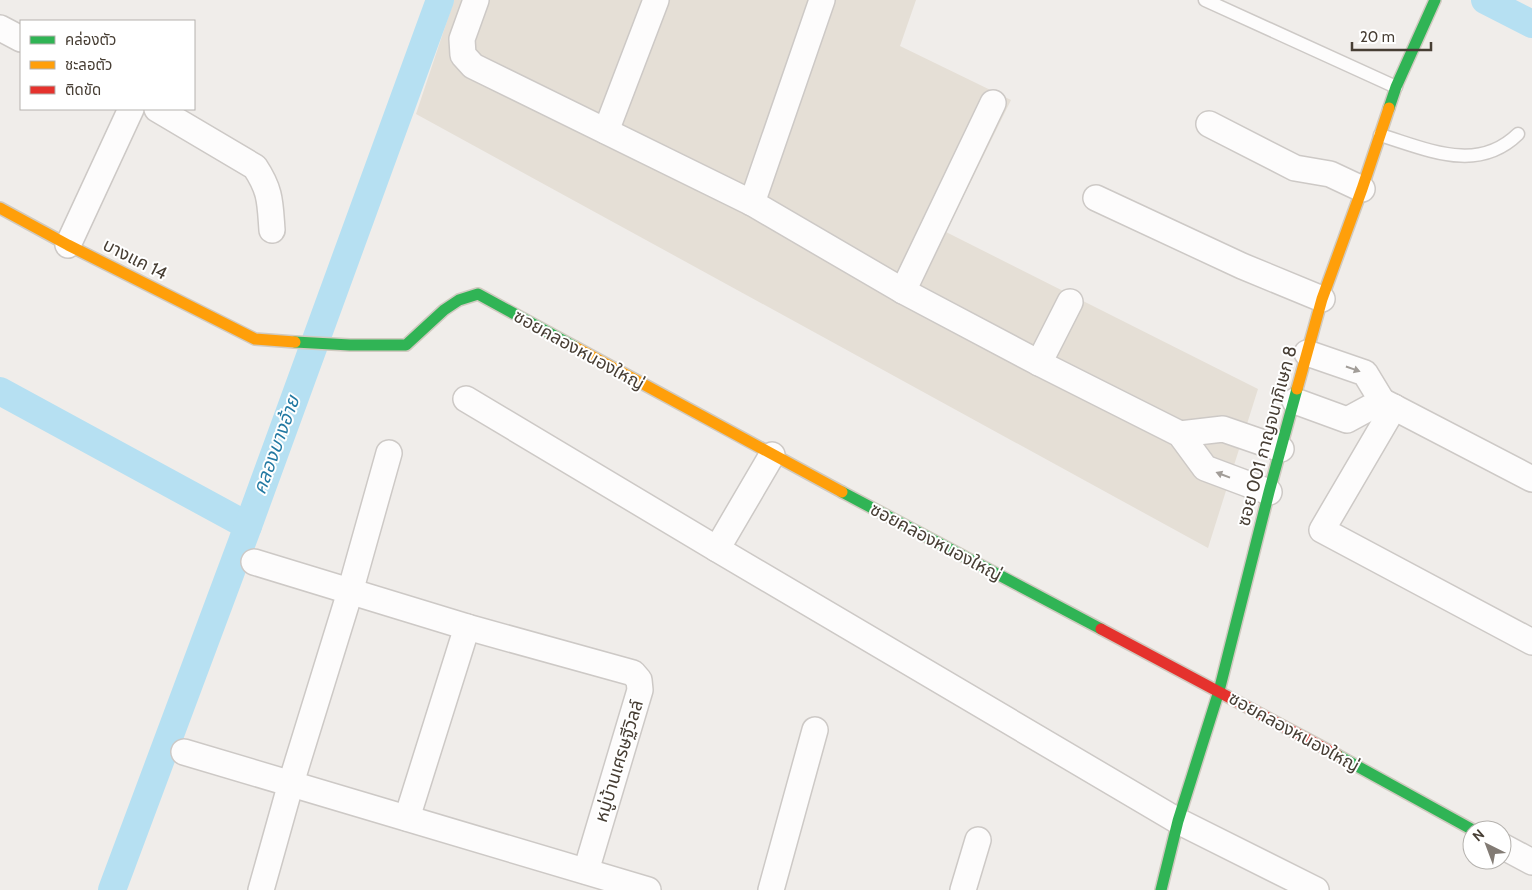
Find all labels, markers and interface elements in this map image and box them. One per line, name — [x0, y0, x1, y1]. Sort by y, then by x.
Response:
legend — [20, 20, 195, 110]
scale bar — [1352, 20, 1431, 52]
text: 20 m — [1360, 28, 1395, 46]
text: คล่องตัว — [65, 31, 116, 49]
text: ชะลอตัว — [65, 56, 112, 74]
text: ติดขัด — [65, 81, 101, 99]
street label: บางแค 14 — [99, 233, 171, 285]
street label: ซอยคลองหนองใหญ่ — [510, 305, 648, 395]
street label: ซอย 001 กาญจนาภิเษก 8 — [1232, 343, 1302, 529]
one-way arrow — [1346, 366, 1361, 373]
water label: คลองบางอ้าย — [248, 391, 305, 497]
one-way arrow — [1215, 471, 1230, 479]
street label: ซอยคลองหนองใหญ่ — [866, 498, 1006, 586]
street label: ซอยคลองหนองใหญ่ — [1225, 687, 1363, 777]
street label: หมู่บ้านเศรษฐีวิลล์ — [590, 697, 649, 825]
north arrow — [1462, 820, 1512, 870]
text: N — [1469, 825, 1488, 845]

